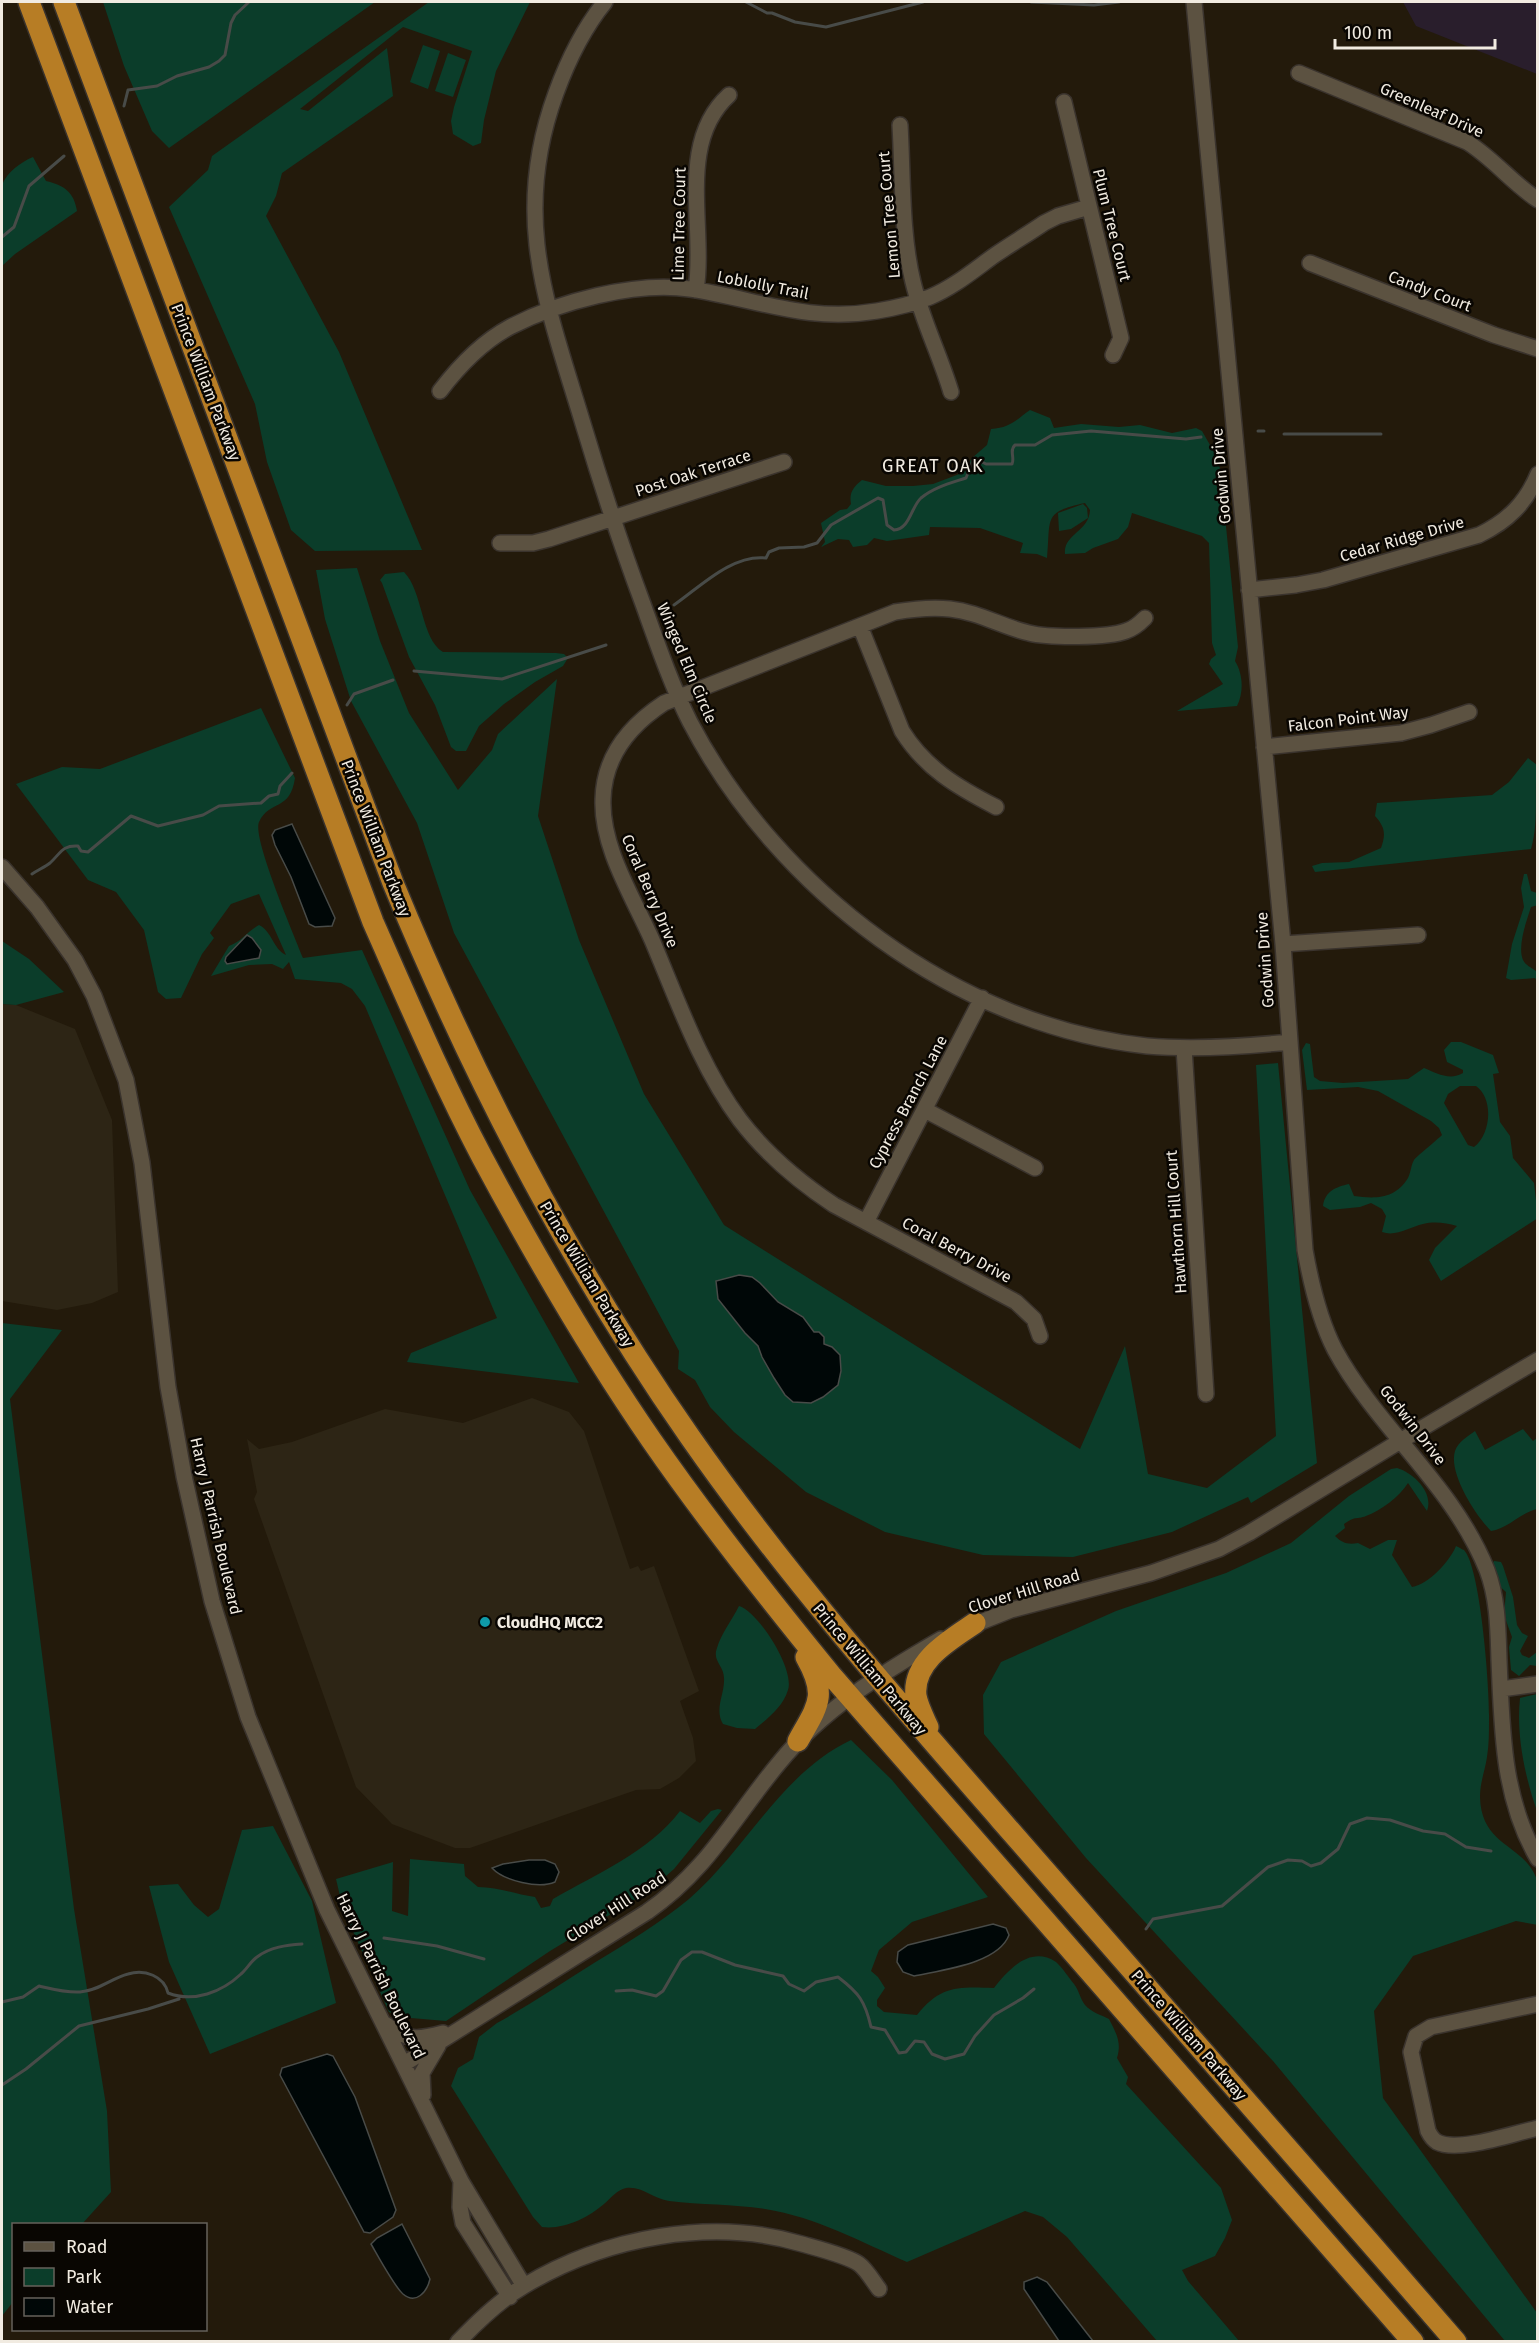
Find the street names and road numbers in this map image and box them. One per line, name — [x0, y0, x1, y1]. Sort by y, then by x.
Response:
street label: Greenleaf Drive — [1377, 79, 1487, 141]
street label: Lemon Tree Court — [874, 151, 904, 279]
street label: Lime Tree Court — [669, 167, 689, 281]
street label: Plum Tree Court — [1089, 167, 1135, 284]
street label: Candy Court — [1386, 266, 1475, 316]
street label: Loblolly Trail — [716, 267, 811, 303]
street label: Prince William Parkway — [167, 301, 245, 463]
street label: Godwin Drive — [1207, 427, 1235, 525]
street label: Post Oak Terrace — [633, 445, 753, 501]
street label: Cedar Ridge Drive — [1338, 512, 1466, 566]
street label: Winged Elm Circle — [653, 600, 721, 726]
street label: Falcon Point Way — [1287, 702, 1410, 736]
street label: Prince William Parkway — [337, 757, 415, 919]
street label: Coral Berry Drive — [618, 831, 682, 951]
street label: Godwin Drive — [1252, 911, 1278, 1009]
street label: Cypress Branch Lane — [865, 1032, 951, 1172]
street label: Hawthorn Hill Court — [1162, 1150, 1190, 1294]
street label: Prince William Parkway — [536, 1198, 638, 1350]
street label: Coral Berry Drive — [899, 1213, 1015, 1287]
street label: Godwin Drive — [1376, 1381, 1450, 1469]
street label: Harry J Parrish Boulevard — [186, 1435, 246, 1617]
street label: Clover Hill Road — [966, 1565, 1082, 1617]
street label: Prince William Parkway — [809, 1599, 931, 1739]
street label: Clover Hill Road — [562, 1868, 670, 1946]
street label: Harry J Parrish Boulevard — [333, 1890, 429, 2062]
street label: Prince William Parkway — [1127, 1966, 1251, 2104]

